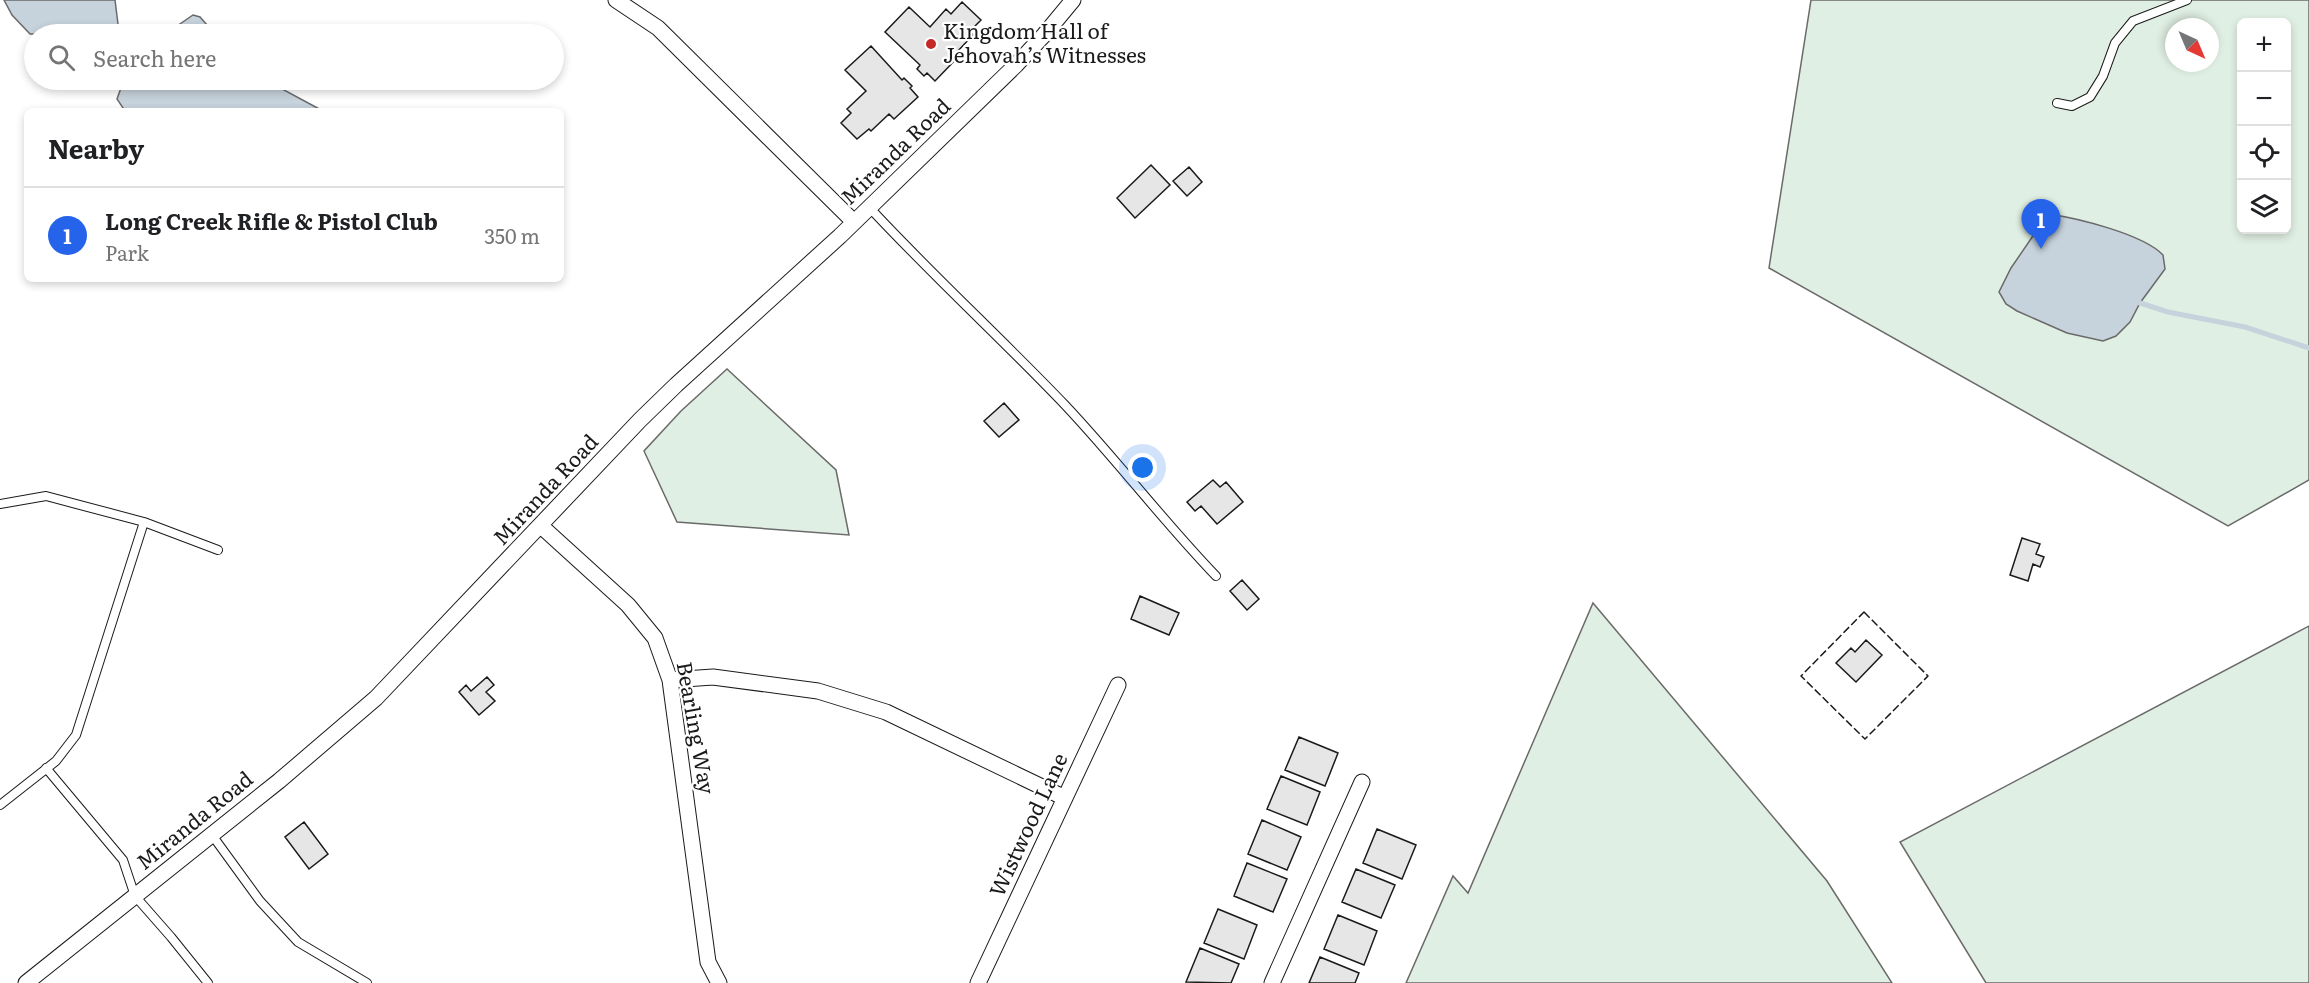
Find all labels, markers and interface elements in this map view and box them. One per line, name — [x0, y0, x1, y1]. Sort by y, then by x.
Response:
place label: Kingdom Hall of Jehovah’s Witnesses — [943, 14, 1146, 69]
north arrow — [2165, 18, 2219, 72]
map controls — [2237, 18, 2291, 234]
button: + — [2237, 18, 2291, 72]
search box — [24, 24, 564, 90]
marker: Kingdom Hall of Jehovah’s Witnesses — [924, 37, 938, 51]
icon: search — [45, 41, 78, 74]
text: Search here — [93, 41, 216, 74]
button: − — [2237, 72, 2291, 126]
street label: Miranda Road — [832, 90, 956, 211]
button: locate — [2237, 126, 2291, 180]
text: Nearby — [48, 128, 144, 167]
button: layers — [2237, 180, 2291, 234]
pin: 1 — [2022, 200, 2060, 249]
text: Long Creek Rifle & Pistol Club — [105, 204, 438, 237]
text: 1 — [63, 220, 72, 250]
text: 350 m — [484, 220, 540, 250]
text: Park — [105, 237, 149, 267]
street label: Miranda Road — [484, 426, 604, 551]
your location — [1128, 453, 1157, 482]
street label: Bearling Way — [671, 659, 725, 797]
street label: Wistwood Lane — [980, 747, 1074, 901]
street label: Miranda Road — [129, 762, 258, 876]

